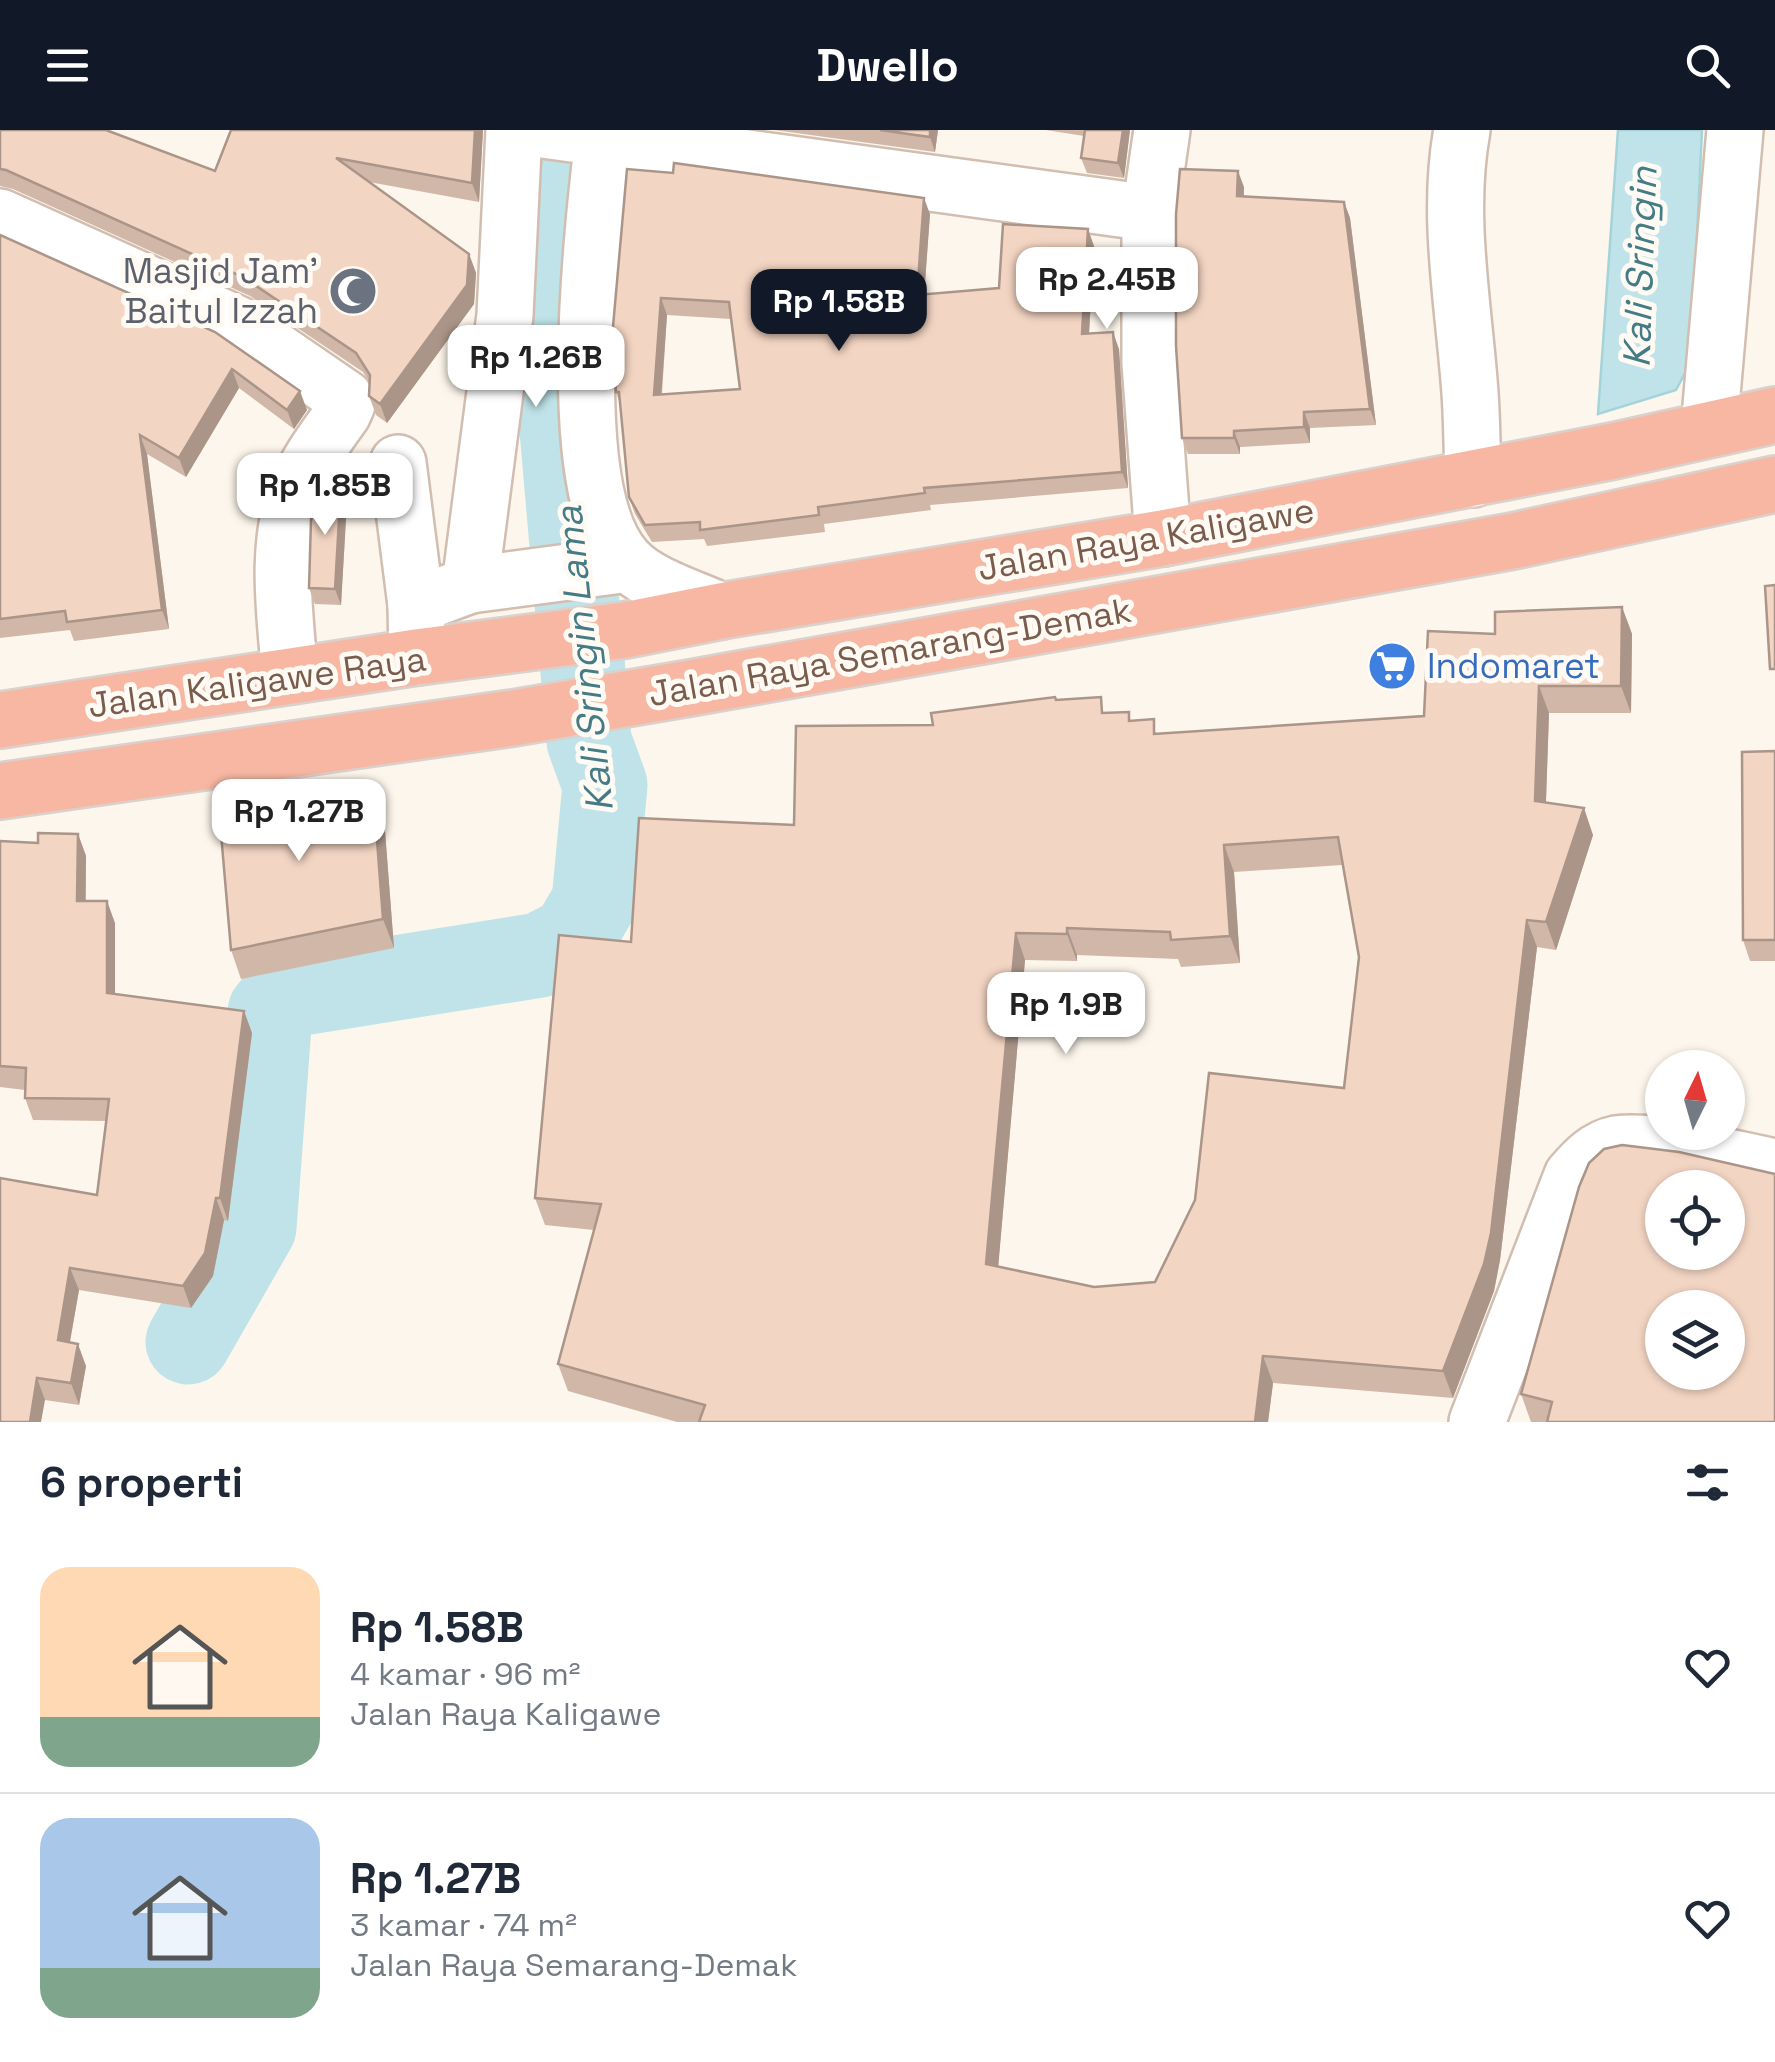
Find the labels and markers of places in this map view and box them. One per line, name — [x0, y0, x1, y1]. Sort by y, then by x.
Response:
pin: Rp 2.45B — [1004, 247, 1210, 332]
place label: Masjid Jam' Baitul Izzah — [123, 249, 318, 333]
mosque icon: Masjid Jam' Baitul Izzah — [327, 265, 379, 317]
pin: Rp 1.58B — [736, 269, 942, 354]
pin: Rp 1.26B — [433, 325, 639, 410]
pin: Rp 1.85B — [222, 453, 428, 538]
supermarket icon: Indomaret — [1366, 640, 1418, 692]
place label: Indomaret — [1427, 644, 1600, 688]
pin: Rp 1.27B — [196, 779, 402, 864]
pin: Rp 1.9B — [974, 972, 1158, 1057]

